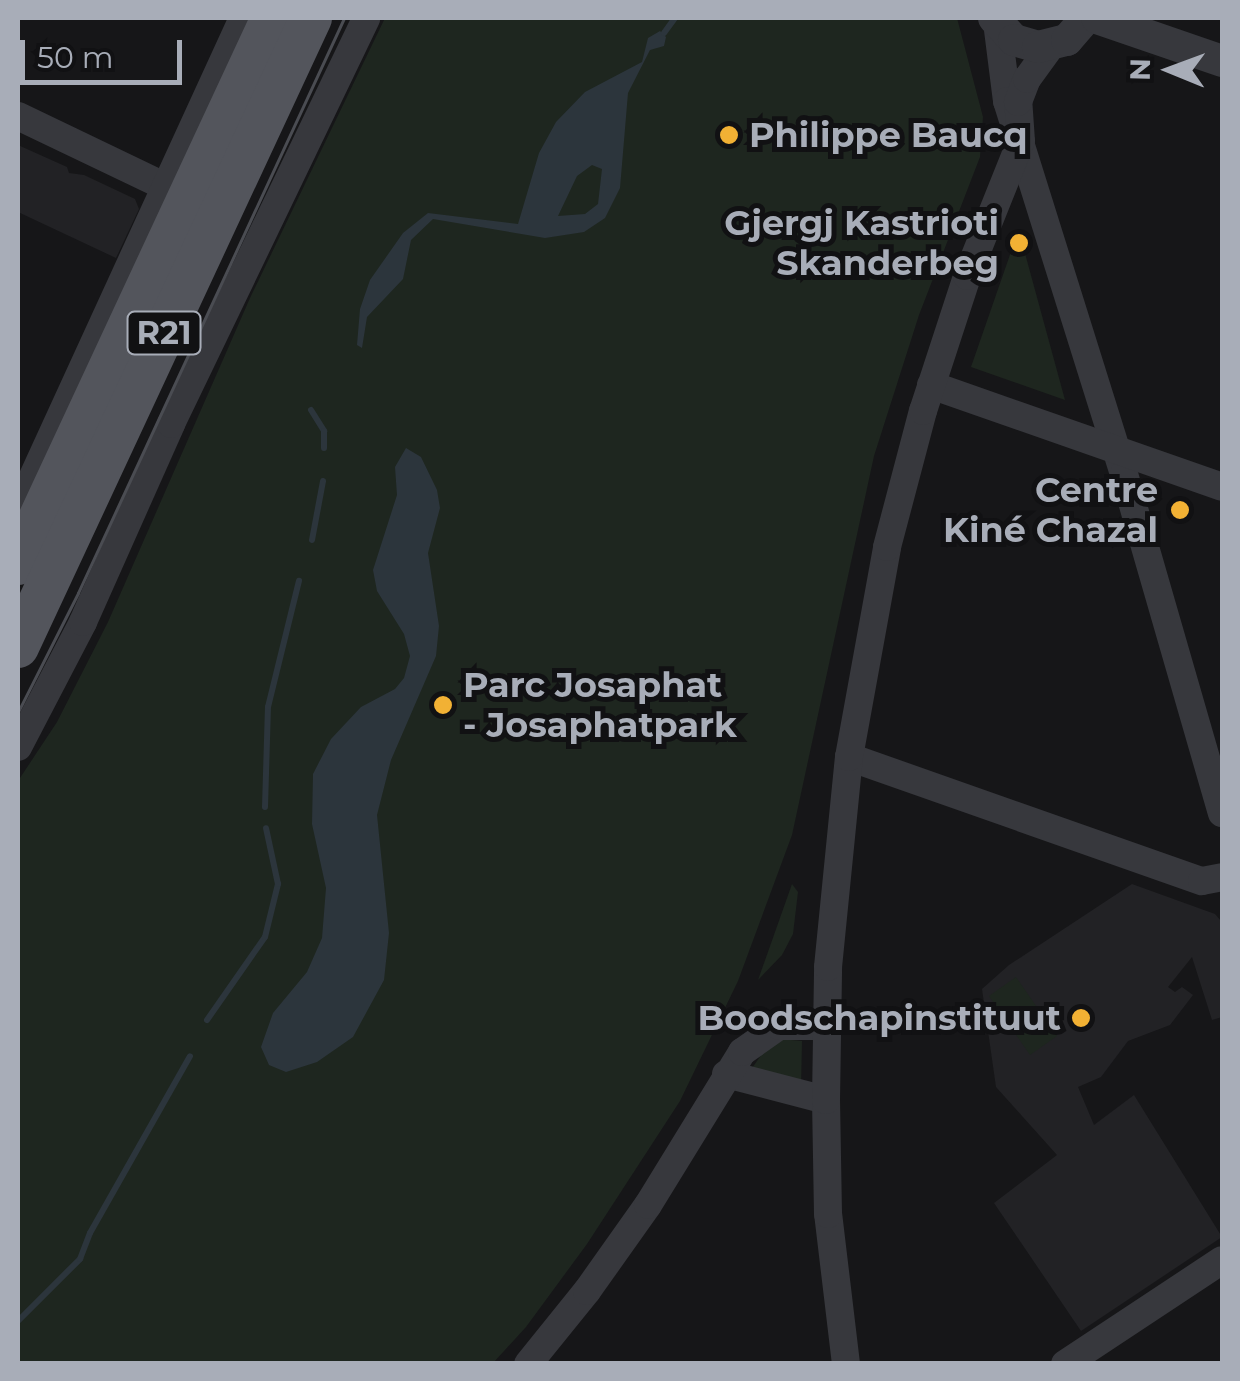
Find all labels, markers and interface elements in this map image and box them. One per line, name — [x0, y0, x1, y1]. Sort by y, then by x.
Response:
scale bar — [25, 20, 188, 82]
north arrow — [1120, 20, 1220, 120]
text: 50 m — [37, 39, 114, 76]
text: N — [1123, 58, 1157, 81]
place label: Philippe Baucq — [749, 114, 1028, 156]
marker: Philippe Baucq — [718, 124, 740, 146]
place label: Gjergj Kastrioti Skanderbeg — [724, 202, 999, 284]
marker: Gjergj Kastrioti Skanderbeg — [1008, 232, 1030, 254]
road number: R21 — [126, 306, 202, 360]
place label: Centre Kiné Chazal — [943, 469, 1158, 551]
marker: Centre Kiné Chazal — [1167, 497, 1193, 523]
place label: Parc Josaphat - Josaphatpark — [463, 664, 737, 746]
marker: Parc Josaphat - Josaphatpark — [432, 694, 454, 716]
place label: Boodschapinstituut — [697, 997, 1061, 1039]
marker: Boodschapinstituut — [1070, 1007, 1092, 1029]

